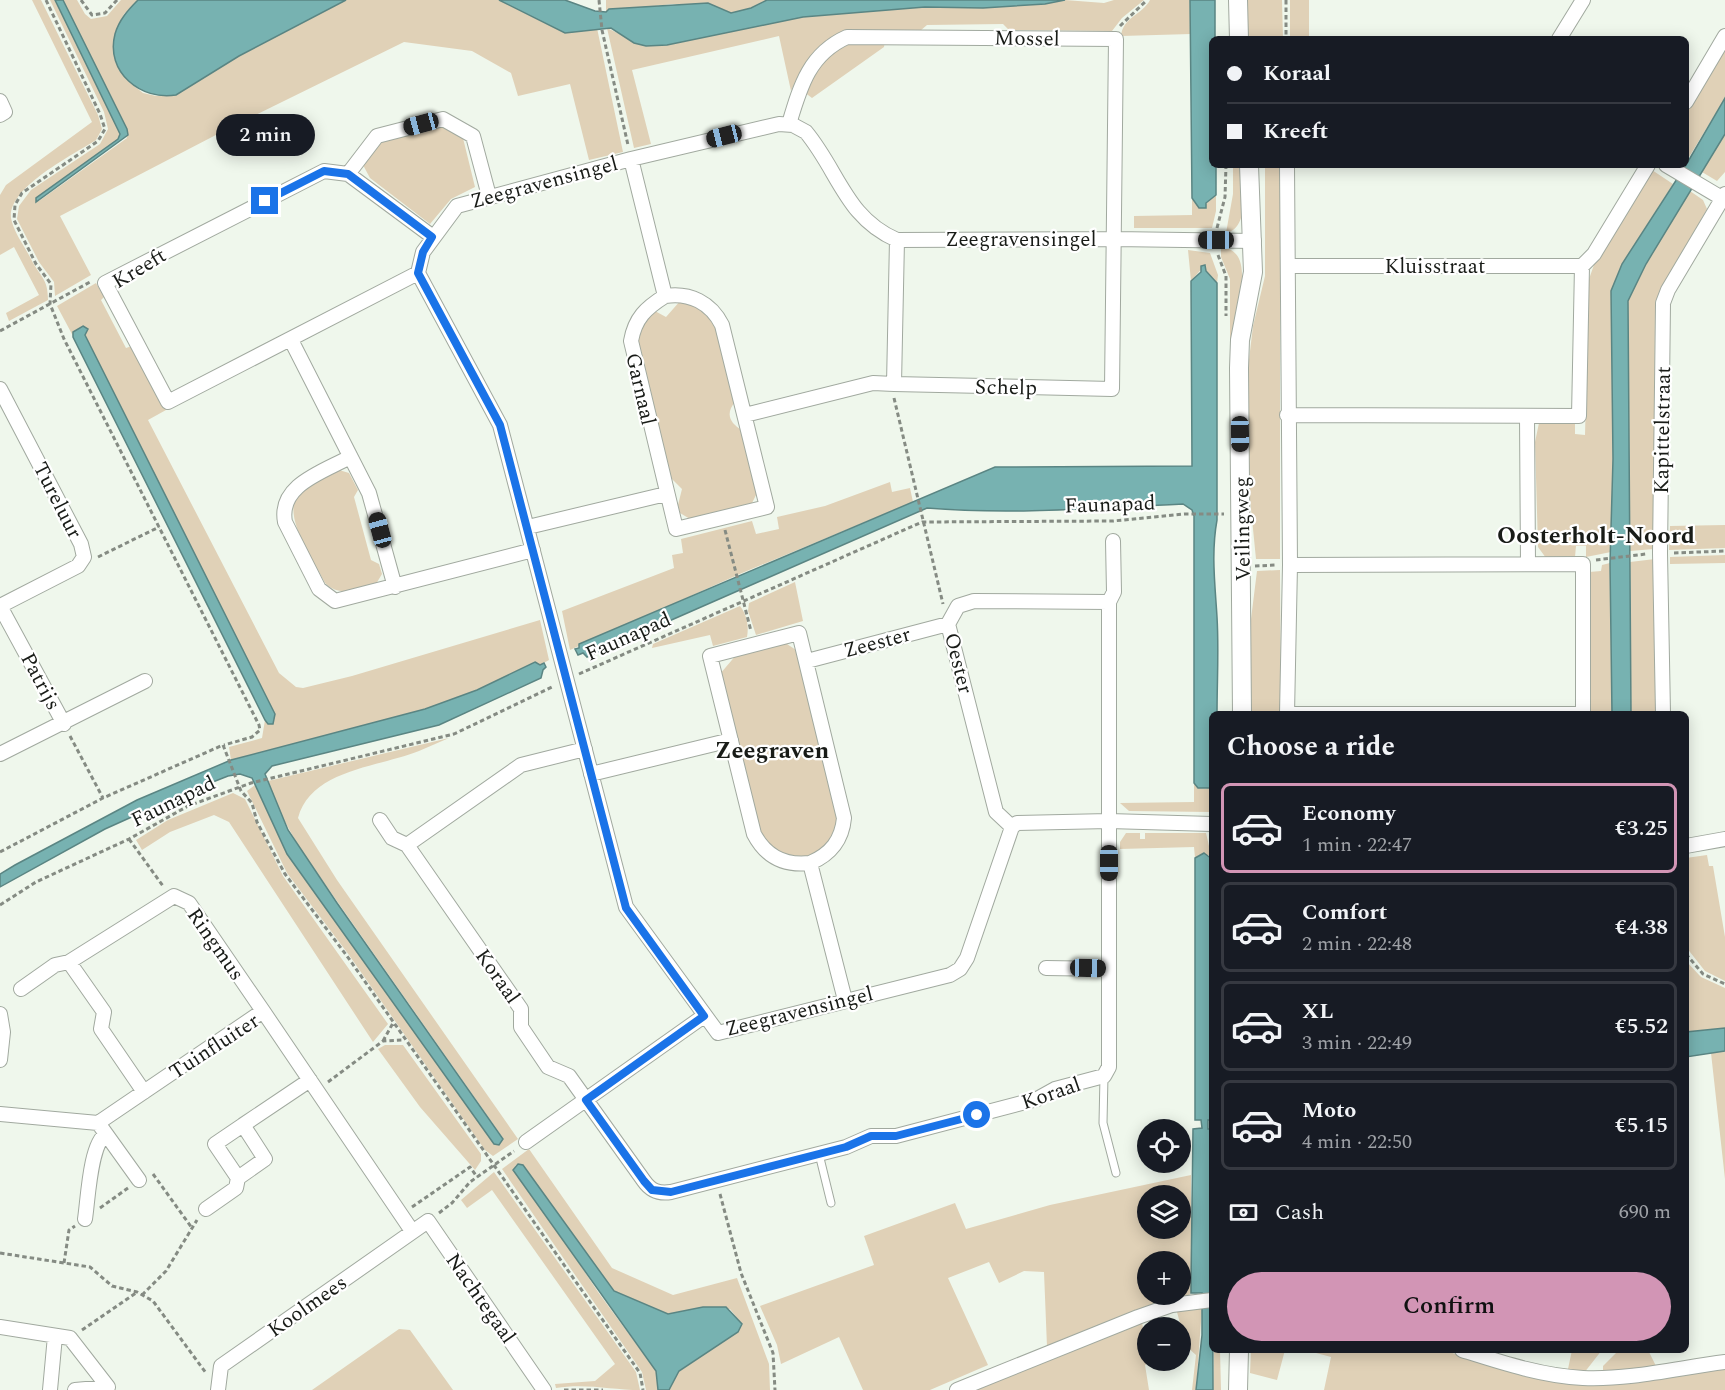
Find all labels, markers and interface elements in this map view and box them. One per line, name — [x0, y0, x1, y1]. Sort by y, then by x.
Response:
street label: Mossel — [994, 22, 1060, 56]
text: Koraal — [1263, 57, 1331, 90]
car — [401, 111, 441, 137]
callout: 2 min — [216, 114, 314, 156]
text: Kreeft — [1263, 115, 1328, 148]
text: 2 min — [240, 120, 291, 150]
car — [704, 123, 744, 149]
street label: Zeegravensingel — [467, 148, 622, 218]
route end — [251, 187, 278, 214]
street label: Zeegravensingel — [945, 224, 1097, 256]
car — [1198, 231, 1234, 249]
street label: Kreeft — [106, 240, 173, 298]
street label: Kluisstraat — [1384, 251, 1486, 283]
street label: Garnaal — [616, 350, 664, 429]
street label: Kapittelstraat — [1646, 366, 1680, 494]
street label: Schelp — [975, 371, 1037, 405]
car — [1231, 416, 1249, 452]
street label: Tureluur — [24, 457, 90, 544]
street label: Veilingweg — [1226, 476, 1260, 582]
street label: Faunapad — [1064, 487, 1156, 523]
car — [367, 510, 393, 550]
district label: Oosterholt-Noord — [1497, 518, 1695, 554]
street label: Faunapad — [580, 604, 676, 670]
street label: Zeester — [840, 619, 914, 667]
street label: Oester — [935, 629, 981, 697]
street label: Patrijs — [12, 647, 69, 716]
text: Choose a ride — [1227, 726, 1395, 768]
district label: Zeegraven — [715, 733, 829, 769]
street label: Faunapad — [126, 768, 221, 836]
text: Economy — [1302, 797, 1395, 830]
icon: car — [1230, 801, 1284, 855]
text: €3.25 — [1615, 812, 1668, 845]
text: 1 min · 22:47 — [1302, 830, 1412, 860]
car — [1100, 845, 1118, 881]
text: Comfort — [1302, 896, 1387, 929]
icon: car — [1230, 900, 1284, 954]
street label: Ringmus — [178, 902, 252, 988]
text: €4.38 — [1615, 911, 1668, 944]
text: 2 min · 22:48 — [1302, 929, 1412, 959]
street label: Koraal — [467, 942, 528, 1011]
car — [1070, 959, 1106, 977]
street label: Zeegravensingel — [722, 978, 877, 1046]
text: XL — [1302, 995, 1333, 1028]
icon: car — [1230, 999, 1284, 1053]
street label: Tuinfluiter — [163, 1006, 266, 1088]
text: €5.52 — [1615, 1010, 1668, 1043]
text: 3 min · 22:49 — [1302, 1028, 1412, 1058]
street label: Koraal — [1017, 1069, 1085, 1119]
text: Moto — [1302, 1094, 1356, 1127]
icon: car — [1230, 1098, 1284, 1152]
route start — [963, 1101, 990, 1128]
text: €5.15 — [1615, 1109, 1668, 1142]
map controls — [1137, 1119, 1191, 1371]
button: locate — [1137, 1119, 1191, 1173]
text: 4 min · 22:50 — [1302, 1127, 1412, 1157]
button: layers — [1137, 1185, 1191, 1239]
icon: cash — [1227, 1196, 1260, 1229]
text: Cash — [1275, 1196, 1324, 1229]
text: 690 m — [1619, 1197, 1671, 1227]
street label: Nachtegaal — [437, 1247, 523, 1351]
button: + — [1137, 1251, 1191, 1305]
street label: Koolmees — [261, 1268, 354, 1346]
button: Confirm — [1227, 1272, 1671, 1341]
button: − — [1137, 1317, 1191, 1371]

